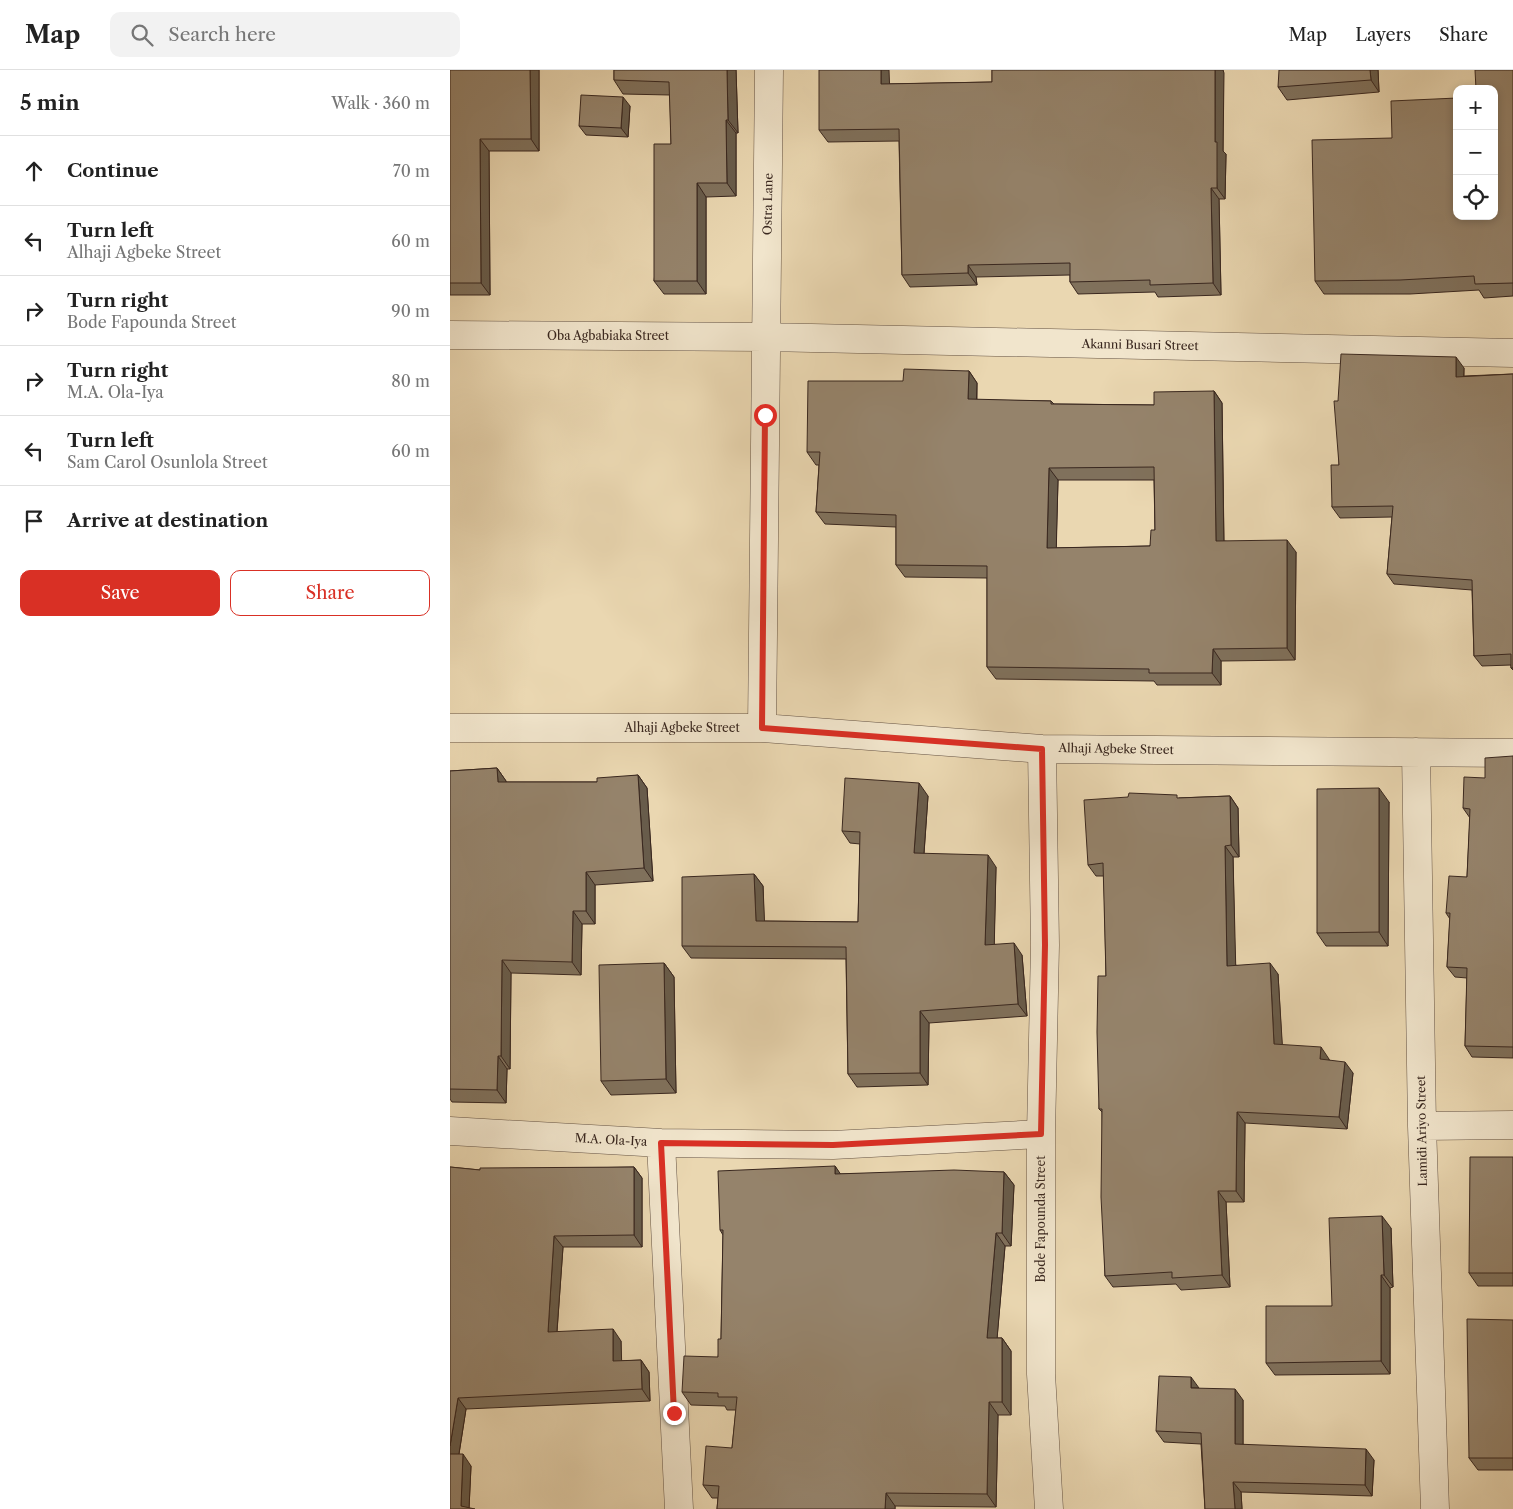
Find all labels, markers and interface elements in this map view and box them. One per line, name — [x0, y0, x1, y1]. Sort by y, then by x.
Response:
search box — [110, 12, 460, 57]
text: Map — [25, 20, 80, 49]
icon: search — [128, 21, 156, 49]
text: Search here — [168, 23, 276, 46]
text: Map — [1289, 24, 1327, 46]
text: Layers — [1355, 24, 1411, 46]
text: Share — [1439, 24, 1488, 46]
map controls — [1453, 85, 1498, 220]
button: + — [1453, 85, 1498, 130]
text: 5 min — [20, 90, 80, 115]
text: Walk · 360 m — [331, 93, 430, 113]
button: − — [1453, 130, 1498, 175]
icon: ahead — [20, 157, 48, 185]
text: Continue — [67, 159, 159, 182]
text: 70 m — [393, 161, 430, 181]
street label: Ostra Lane — [759, 173, 776, 235]
button: locate — [1453, 175, 1498, 220]
text: Turn left — [67, 219, 154, 242]
icon: left — [20, 227, 48, 255]
text: 60 m — [391, 231, 430, 251]
text: Alhaji Agbeke Street — [67, 242, 221, 262]
text: Turn right — [67, 289, 168, 312]
icon: right — [20, 297, 48, 325]
text: 90 m — [391, 301, 430, 321]
text: Bode Fapounda Street — [67, 312, 236, 332]
street label: Oba Agbabiaka Street — [547, 328, 670, 343]
street label: Akanni Busari Street — [1080, 336, 1199, 353]
text: Turn right — [67, 359, 168, 382]
icon: right — [20, 367, 48, 395]
text: 80 m — [391, 371, 430, 391]
text: M.A. Ola-Iya — [67, 382, 164, 402]
route start — [754, 404, 777, 427]
text: Turn left — [67, 429, 154, 452]
icon: left — [20, 437, 48, 465]
text: 60 m — [391, 441, 430, 461]
text: Sam Carol Osunlola Street — [67, 452, 268, 472]
icon: arrive — [20, 507, 48, 535]
text: Arrive at destination — [67, 509, 268, 532]
button: Save — [20, 570, 220, 616]
button: Share — [230, 570, 430, 616]
street label: Alhaji Agbeke Street — [623, 720, 741, 735]
street label: Alhaji Agbeke Street — [1057, 740, 1175, 757]
street label: Lamidi Ariyo Street — [1413, 1075, 1430, 1187]
street label: M.A. Ola-Iya — [574, 1130, 648, 1149]
street label: Bode Fapounda Street — [1033, 1155, 1048, 1283]
route end — [663, 1402, 686, 1425]

